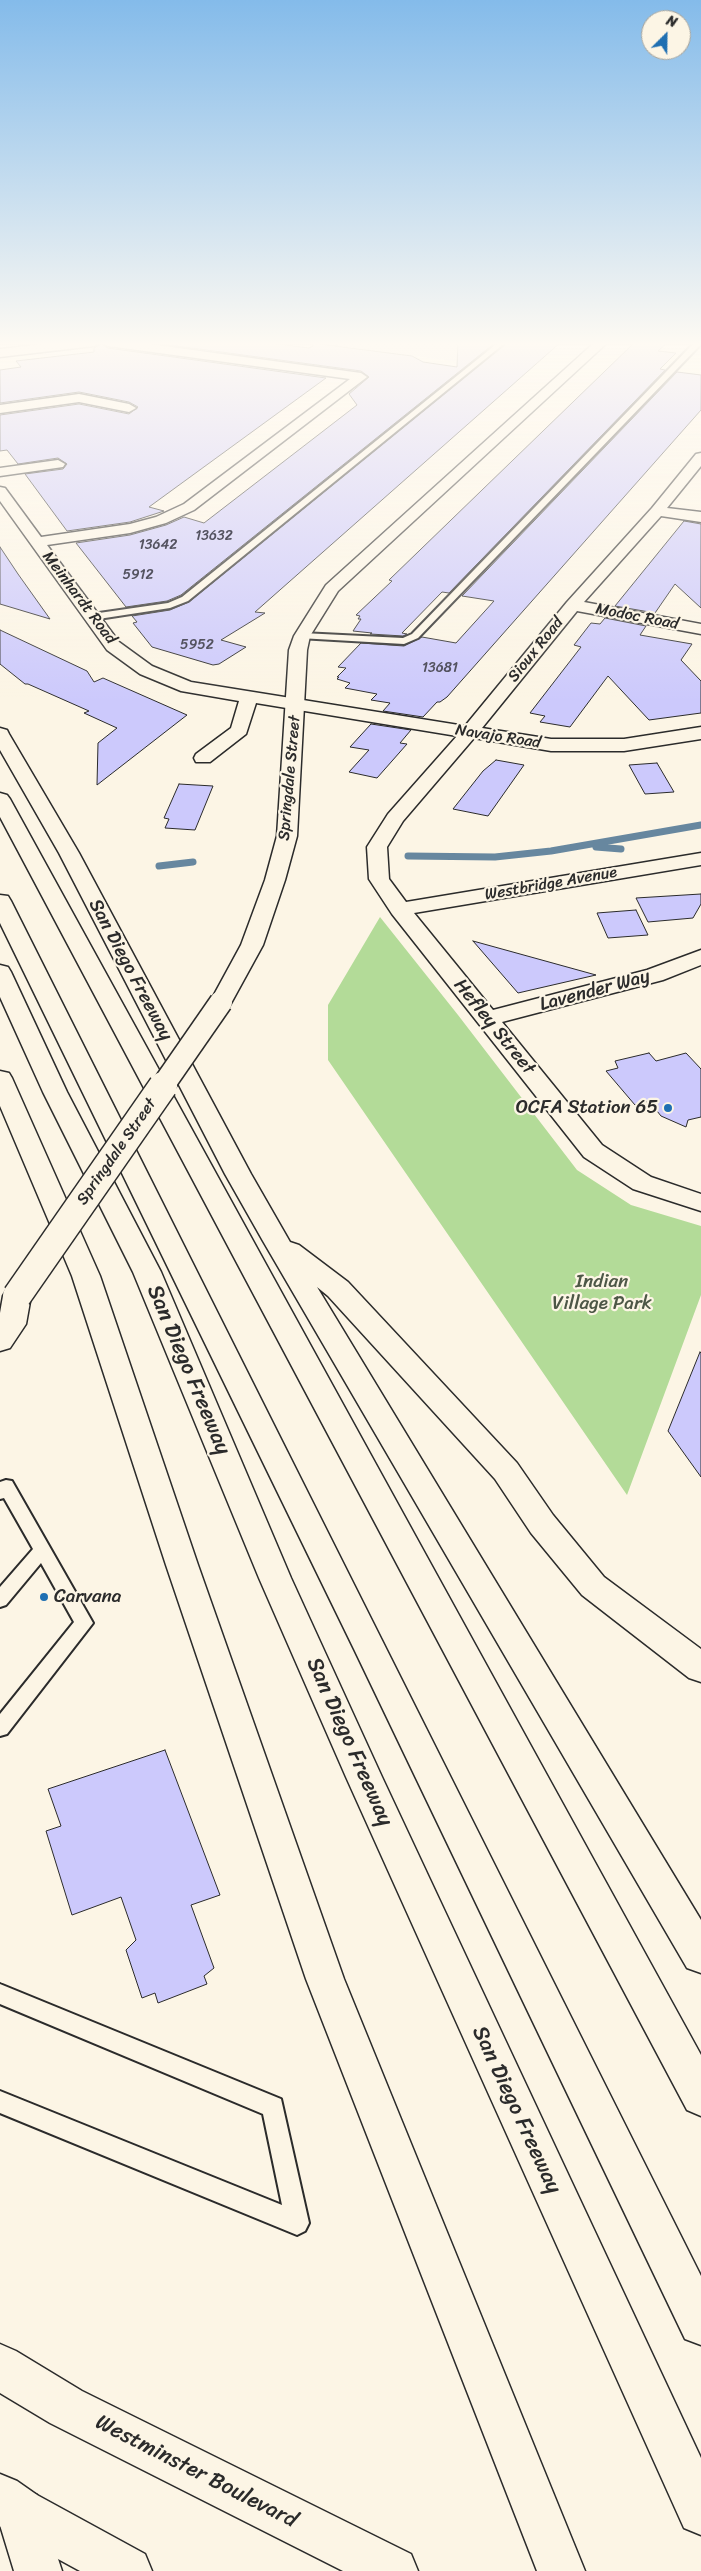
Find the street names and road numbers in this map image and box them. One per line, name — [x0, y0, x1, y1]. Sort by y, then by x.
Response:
street label: Meinhardt Road — [38, 548, 120, 648]
street label: Modoc Road — [594, 600, 680, 634]
street label: Sioux Road — [504, 614, 568, 686]
street label: Springdale Street — [275, 715, 305, 841]
street label: Navajo Road — [454, 721, 542, 753]
street label: Westbridge Avenue — [483, 863, 619, 905]
street label: San Diego Freeway — [83, 895, 177, 1045]
street label: Lavender Way — [537, 965, 653, 1017]
street label: Hefley Street — [448, 974, 540, 1080]
street label: Springdale Street — [73, 1095, 161, 1209]
street label: San Diego Freeway — [140, 1281, 236, 1459]
street label: San Diego Freeway — [300, 1654, 398, 1830]
street label: San Diego Freeway — [466, 2022, 566, 2198]
street label: Westminster Boulevard — [91, 2410, 301, 2534]

